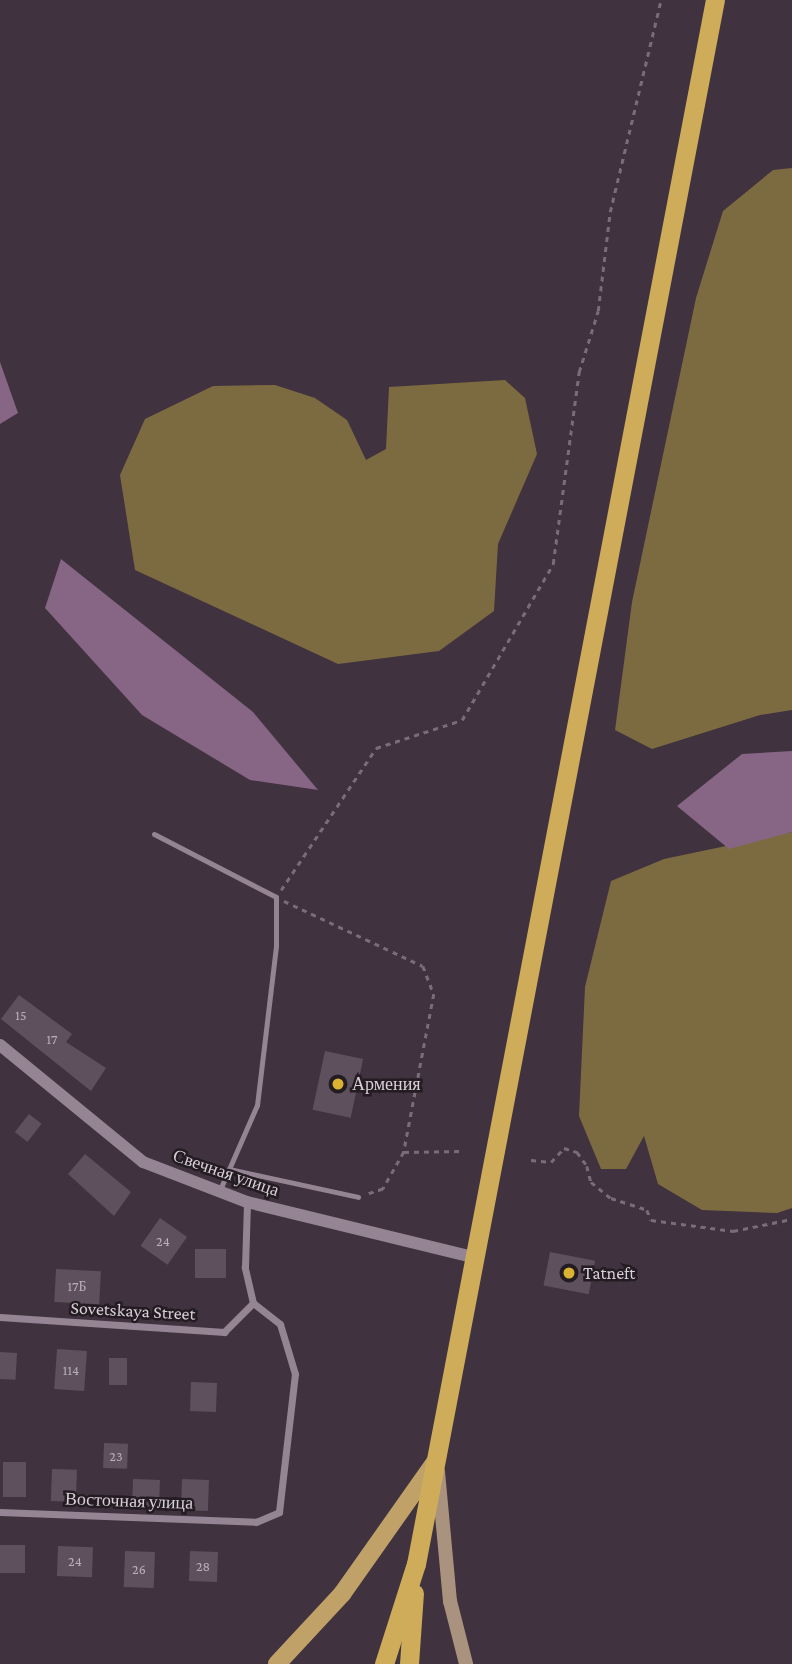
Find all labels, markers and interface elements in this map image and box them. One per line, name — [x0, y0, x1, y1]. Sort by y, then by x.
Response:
house number: 15 — [15, 1007, 27, 1023]
house number: 17 — [46, 1031, 58, 1047]
place label: Армения — [352, 1073, 421, 1095]
marker: Армения — [330, 1076, 346, 1092]
street label: Свечная улица — [170, 1145, 282, 1201]
house number: 24 — [156, 1233, 170, 1249]
place label: Tatneft — [583, 1262, 635, 1284]
marker: Tatneft — [561, 1265, 577, 1281]
house number: 17Б — [67, 1278, 87, 1294]
street label: Sovetskaya Street — [70, 1297, 196, 1325]
house number: 114 — [63, 1362, 79, 1378]
house number: 23 — [109, 1448, 123, 1464]
street label: Восточная улица — [64, 1488, 194, 1514]
house number: 24 — [68, 1553, 82, 1569]
house number: 28 — [196, 1558, 210, 1574]
house number: 26 — [132, 1561, 146, 1577]

